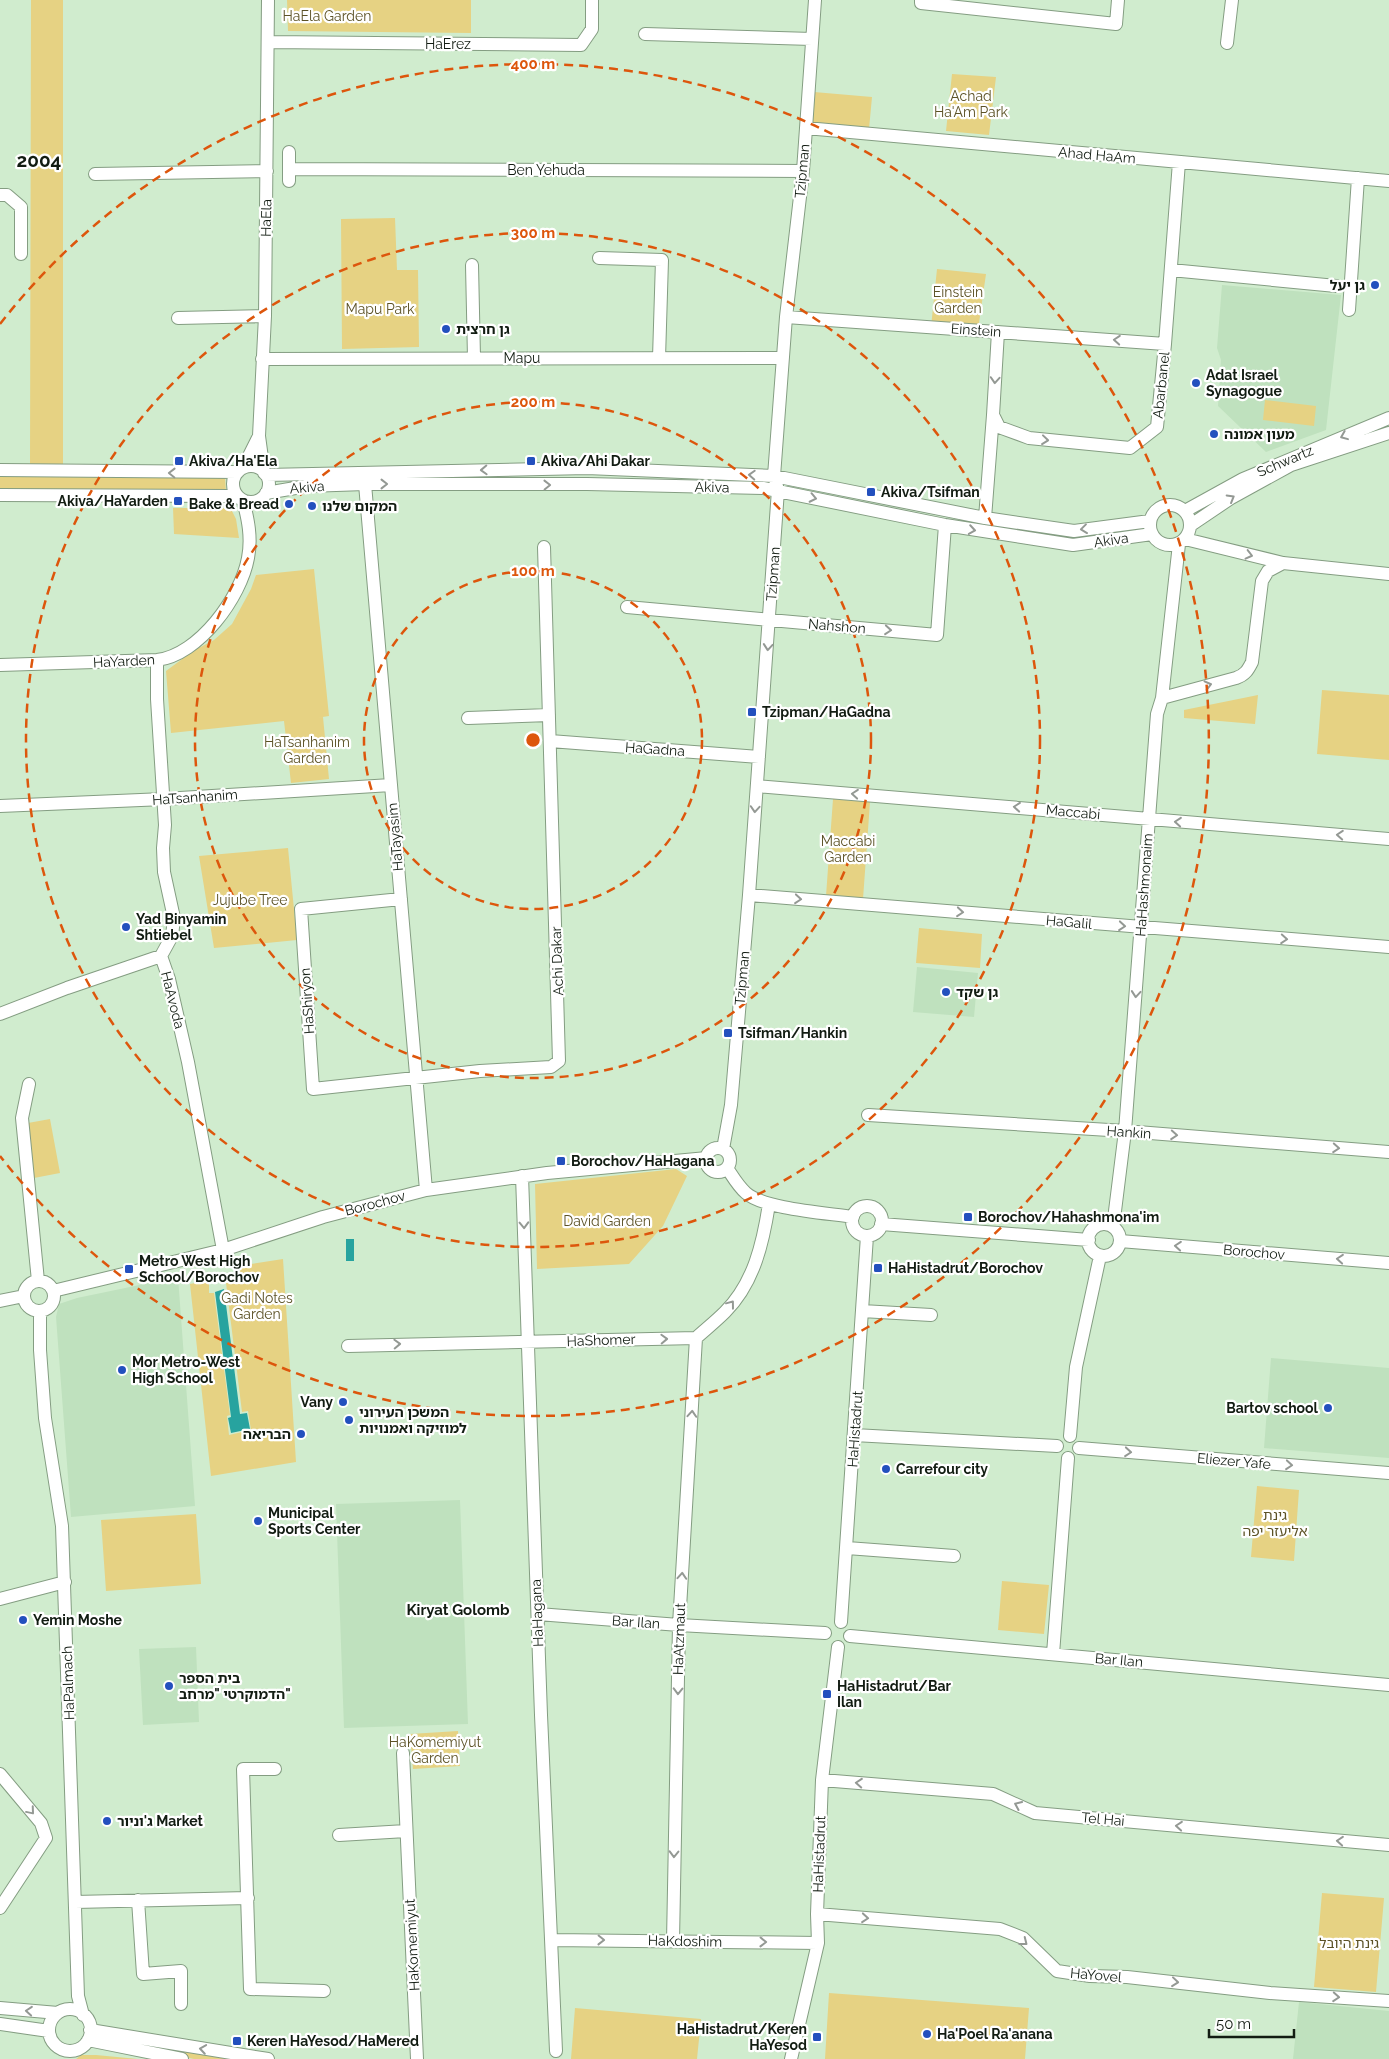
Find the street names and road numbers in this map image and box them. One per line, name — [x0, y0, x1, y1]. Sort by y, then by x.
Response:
street label: HaErez — [425, 36, 471, 52]
street label: Tzipman — [792, 143, 812, 199]
street label: Ahad HaAm — [1058, 144, 1136, 166]
street label: Ben Yehuda — [507, 162, 585, 178]
street label: HaEla — [258, 199, 274, 237]
street label: Einstein — [950, 320, 1002, 340]
street label: Mapu — [504, 350, 540, 366]
street label: Abarbanel — [1150, 351, 1172, 419]
street label: Schwartz — [1254, 442, 1316, 480]
street label: Akiva — [289, 478, 325, 496]
street label: Akiva — [694, 479, 730, 495]
street label: Akiva — [1093, 530, 1129, 550]
street label: Tzipman — [763, 546, 783, 602]
street label: Nahshon — [807, 616, 867, 636]
street label: HaYarden — [93, 651, 155, 671]
street label: HaGadna — [624, 739, 686, 759]
street label: HaTsanhanim — [152, 786, 238, 808]
street label: HaTayasim — [384, 802, 406, 872]
street label: Maccabi — [1045, 802, 1101, 822]
street label: HaHashmonaim — [1132, 833, 1156, 937]
street label: HaGalil — [1045, 912, 1093, 932]
street label: Achi Dakar — [548, 926, 566, 996]
street label: Tzipman — [732, 950, 752, 1006]
street label: HaShiryon — [297, 967, 317, 1035]
street label: HaAvoda — [158, 970, 188, 1030]
street label: Hankin — [1106, 1122, 1152, 1142]
street label: Borochov — [343, 1187, 408, 1219]
street label: Borochov — [1222, 1241, 1286, 1263]
street label: HaShomer — [566, 1331, 636, 1349]
street label: HaHistadrut — [844, 1390, 866, 1468]
street label: Eliezer Yafe — [1196, 1450, 1272, 1472]
street label: HaHagana — [528, 1579, 546, 1647]
street label: HaAtzmaut — [670, 1602, 688, 1675]
street label: Bar Ilan — [611, 1612, 661, 1632]
street label: HaPalmach — [59, 1646, 77, 1720]
street label: Bar Ilan — [1094, 1650, 1144, 1670]
street label: Tel Hai — [1081, 1809, 1125, 1829]
street label: HaHistadrut — [810, 1815, 828, 1893]
street label: HaKomemiyut — [402, 1898, 422, 1992]
street label: HaKdoshim — [648, 1932, 722, 1950]
street label: HaYovel — [1070, 1965, 1123, 1985]

